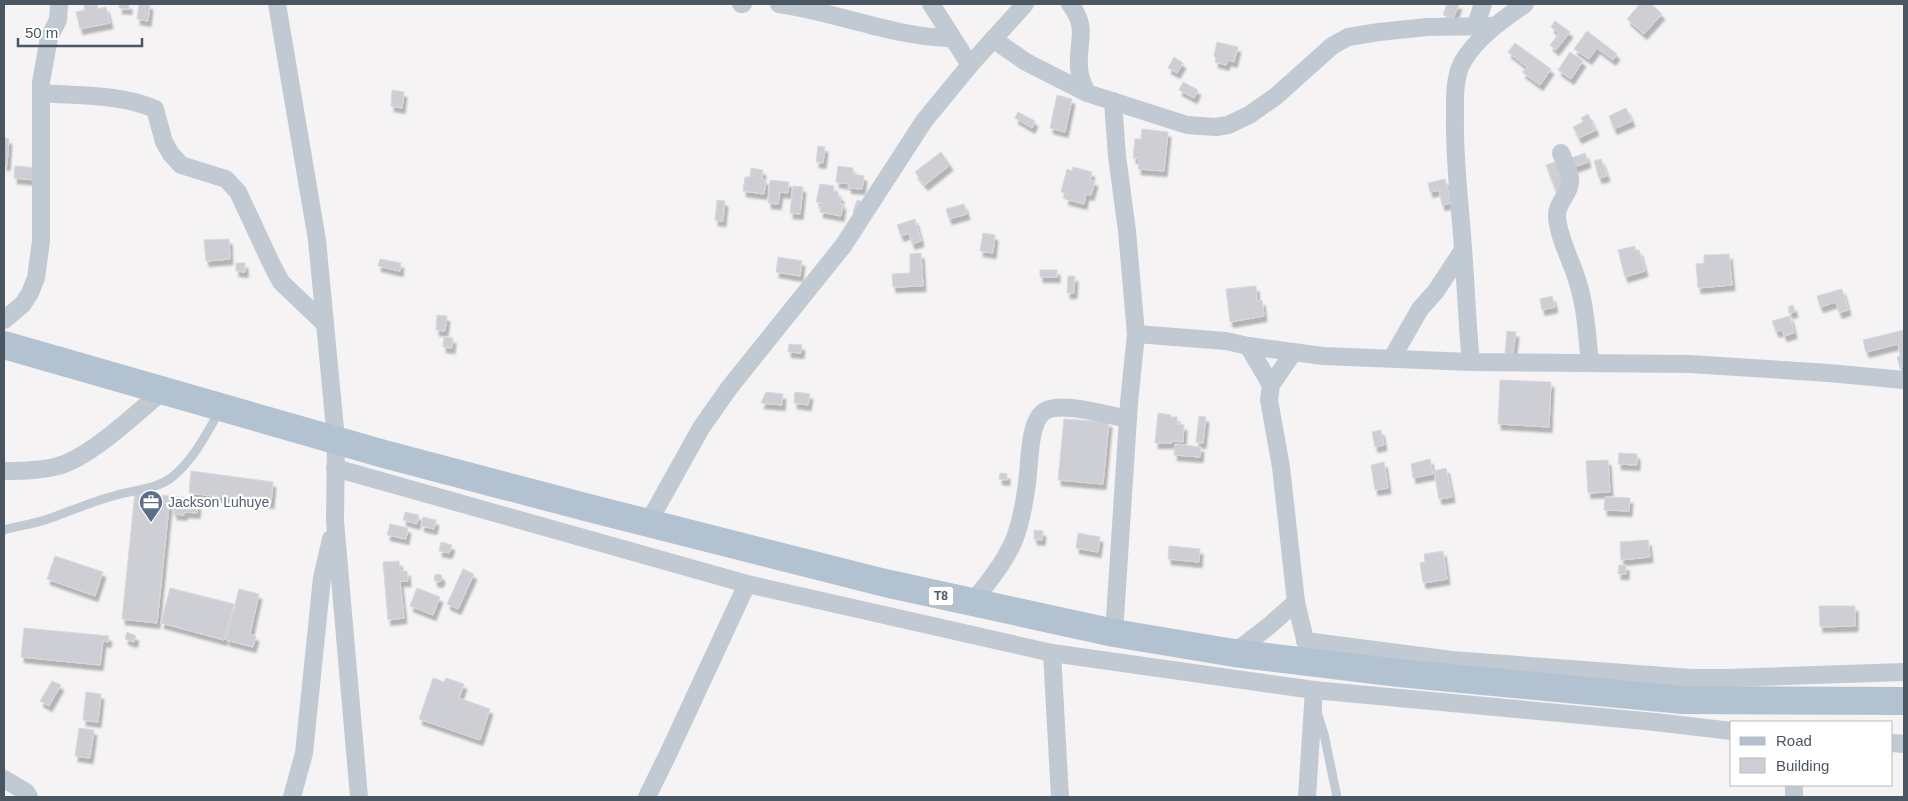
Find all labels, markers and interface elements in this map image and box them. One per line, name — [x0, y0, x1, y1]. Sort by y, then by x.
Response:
scale bar — [18, 15, 141, 47]
text: 50 m — [25, 24, 58, 41]
office icon: Jackson Luhuye — [138, 489, 164, 523]
place label: Jackson Luhuye — [168, 494, 269, 510]
road number: T8 — [928, 586, 954, 606]
legend — [1730, 721, 1893, 786]
text: Road — [1776, 732, 1812, 749]
text: Building — [1776, 757, 1829, 774]

